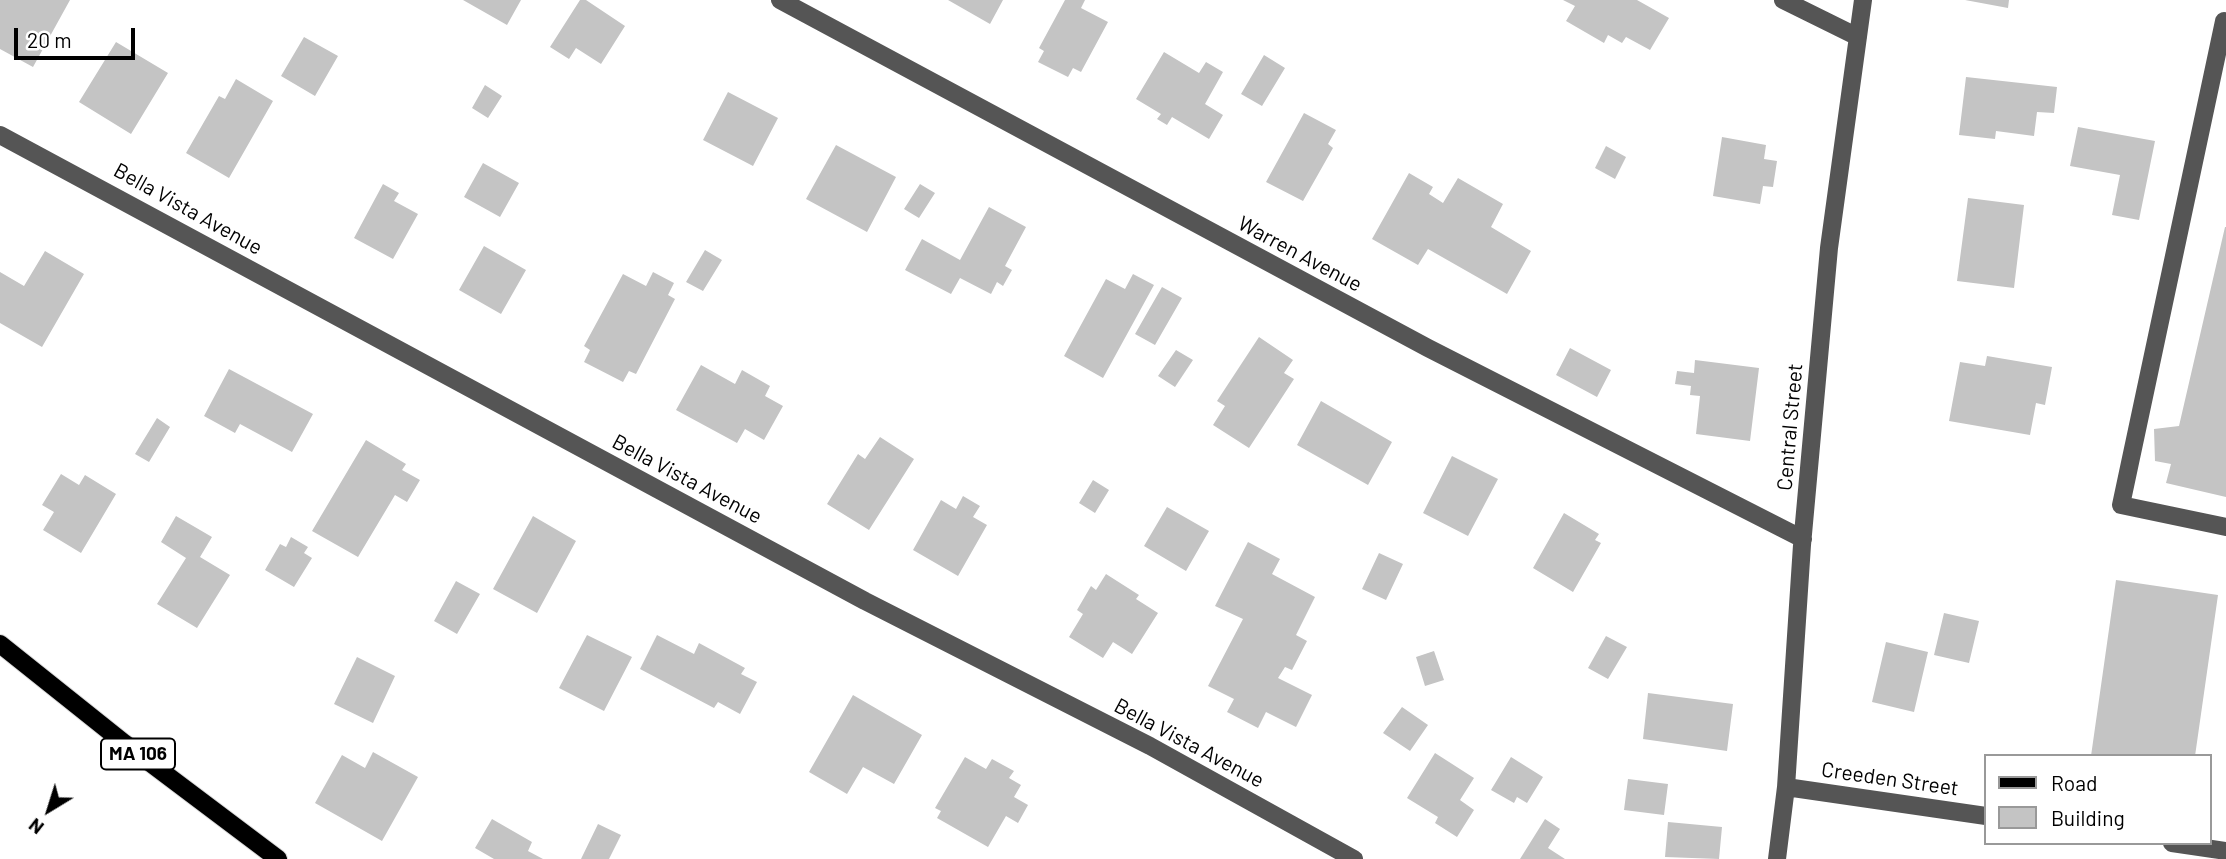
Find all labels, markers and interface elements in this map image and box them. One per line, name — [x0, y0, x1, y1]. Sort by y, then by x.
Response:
scale bar — [18, 14, 138, 58]
text: 20 m — [27, 27, 72, 52]
street label: Bella Vista Avenue — [109, 158, 267, 260]
street label: Warren Avenue — [1234, 211, 1366, 297]
street label: Central Street — [1772, 362, 1808, 492]
street label: Bella Vista Avenue — [608, 429, 766, 529]
street label: Bella Vista Avenue — [1110, 693, 1268, 793]
road number: MA 106 — [101, 738, 175, 769]
legend — [1984, 754, 2212, 845]
street label: Creeden Street — [1820, 757, 1960, 801]
text: Road — [2051, 770, 2097, 795]
north arrow — [14, 775, 84, 845]
text: Building — [2051, 805, 2125, 830]
text: N — [24, 814, 48, 840]

